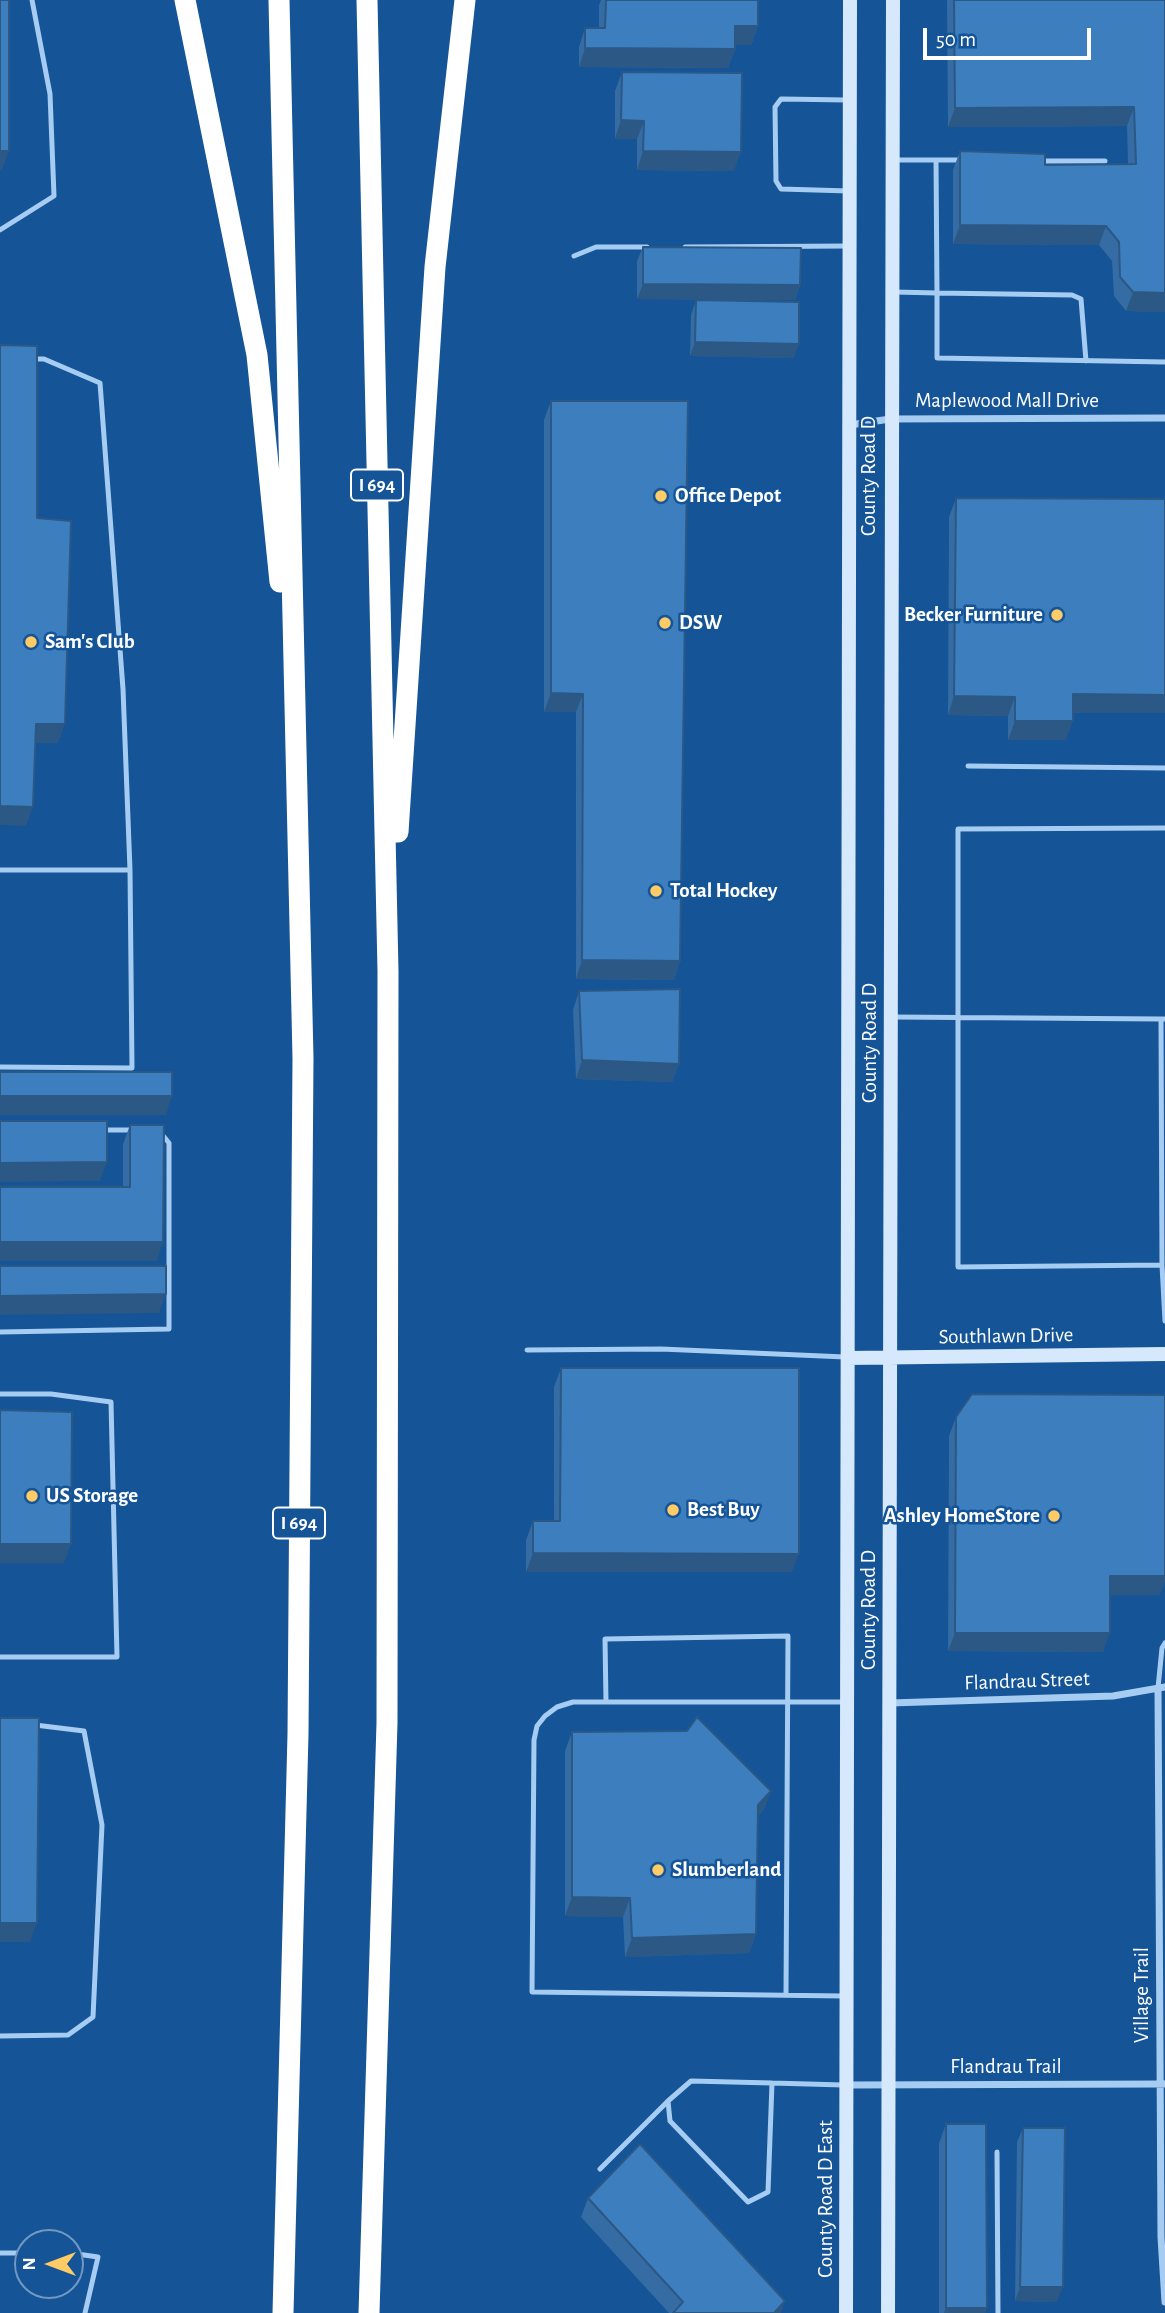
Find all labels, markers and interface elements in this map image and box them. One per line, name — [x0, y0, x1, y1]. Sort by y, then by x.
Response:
scale bar — [927, 14, 1095, 58]
text: 50 m — [936, 29, 976, 50]
street label: Maplewood Mall Drive — [915, 388, 1099, 414]
street label: County Road D — [856, 416, 882, 536]
road number: I 694 — [351, 470, 403, 500]
place label: Office Depot — [675, 483, 781, 509]
marker: Office Depot — [653, 488, 669, 504]
place label: Becker Furniture — [904, 602, 1043, 628]
marker: Becker Furniture — [1049, 607, 1065, 623]
place label: DSW — [679, 610, 722, 636]
marker: DSW — [657, 615, 673, 631]
place label: Sam's Club — [45, 629, 135, 655]
marker: Sam's Club — [23, 634, 39, 650]
place label: Total Hockey — [670, 878, 777, 904]
marker: Total Hockey — [648, 883, 664, 899]
street label: County Road D — [857, 983, 883, 1103]
street label: Southlawn Drive — [938, 1322, 1074, 1350]
place label: US Storage — [46, 1483, 138, 1509]
marker: US Storage — [24, 1488, 40, 1504]
place label: Best Buy — [687, 1497, 760, 1523]
marker: Best Buy — [665, 1502, 681, 1518]
place label: Ashley HomeStore — [884, 1503, 1040, 1529]
road number: I 694 — [273, 1508, 325, 1539]
marker: Ashley HomeStore — [1046, 1508, 1062, 1524]
street label: County Road D — [856, 1550, 882, 1670]
street label: Flandrau Street — [964, 1666, 1090, 1696]
place label: Slumberland — [672, 1857, 781, 1883]
marker: Slumberland — [650, 1862, 666, 1878]
street label: Village Trail — [1129, 1947, 1155, 2043]
street label: Flandrau Trail — [950, 2054, 1062, 2080]
street label: County Road D East — [813, 2120, 839, 2278]
north arrow — [14, 2229, 84, 2299]
text: N — [20, 2257, 39, 2271]

